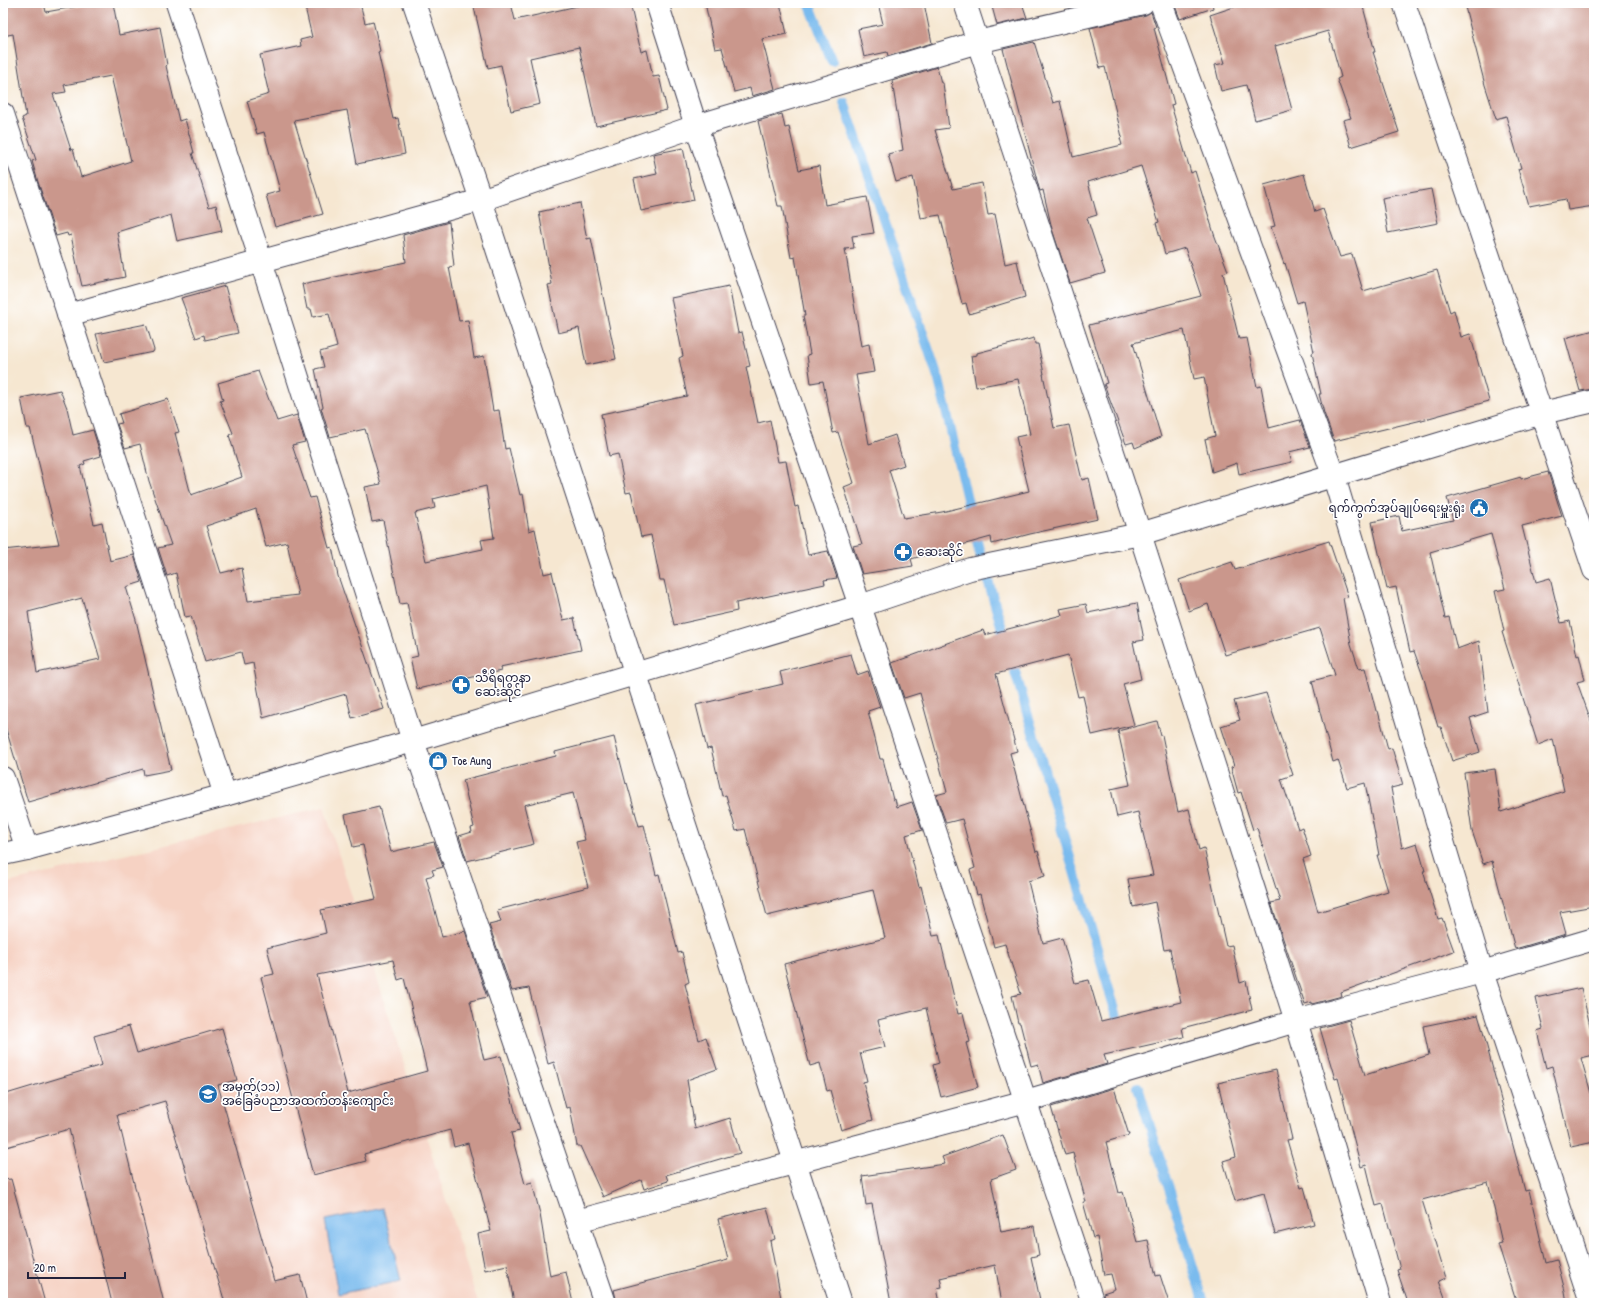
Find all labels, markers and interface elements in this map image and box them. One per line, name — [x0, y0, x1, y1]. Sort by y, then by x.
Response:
public building icon: ရက်ကွက်အုပ်ချုပ်ရေးမှူးရုံး — [1468, 497, 1490, 519]
place label: ရက်ကွက်အုပ်ချုပ်ရေးမှူးရုံး — [1328, 499, 1465, 518]
pharmacy icon: ဆေးဆိုင် — [892, 541, 914, 563]
place label: ဆေးဆိုင် — [917, 543, 964, 562]
place label: သီရိရတနာ ဆေးဆိုင် — [475, 669, 531, 702]
pharmacy icon: သီရိရတနာ ဆေးဆိုင် — [450, 674, 472, 696]
shop icon: Toe Aung — [427, 750, 449, 772]
place label: Toe Aung — [452, 752, 491, 769]
place label: အမှတ်(၁၁) အခြေခံပညာအထက်တန်းကျောင်း — [222, 1078, 394, 1111]
school or university icon: အမှတ်(၁၁) အခြေခံပညာအထက်တန်းကျောင်း — [197, 1083, 219, 1105]
scale bar — [28, 1254, 125, 1280]
text: 20 m — [34, 1259, 56, 1276]

